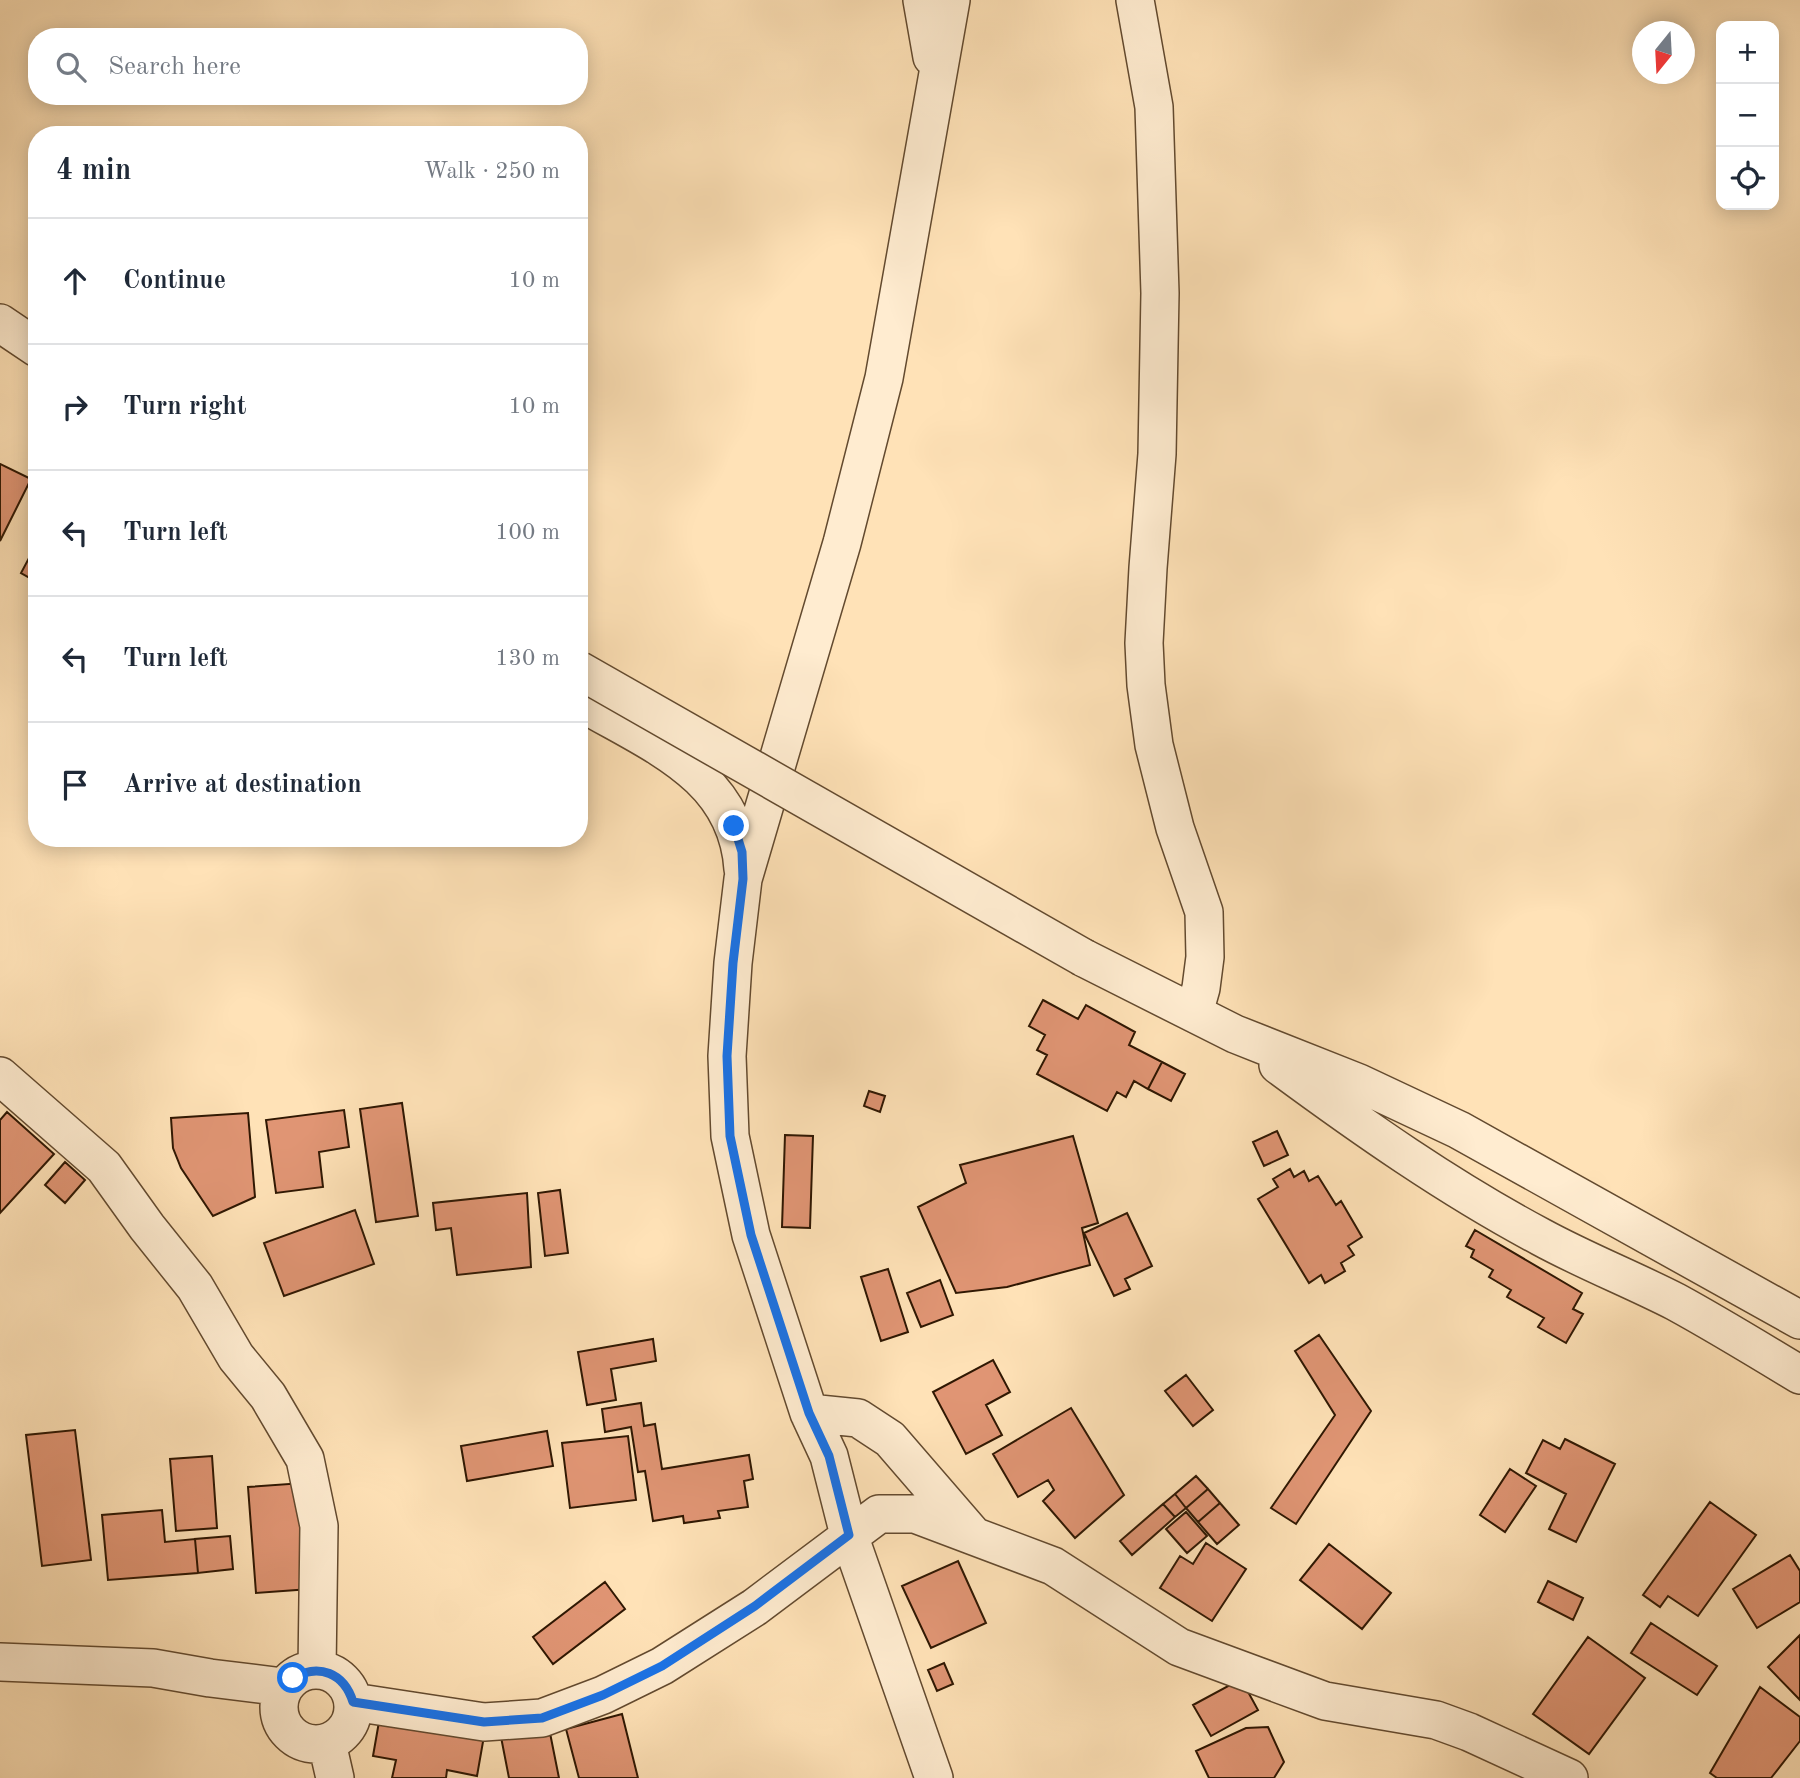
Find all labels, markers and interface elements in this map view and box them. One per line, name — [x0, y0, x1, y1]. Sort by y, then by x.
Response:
north arrow — [1632, 21, 1695, 84]
map controls — [1716, 21, 1779, 210]
button: + — [1716, 21, 1779, 84]
search box — [28, 28, 588, 105]
icon: search — [52, 48, 90, 86]
text: Search here — [108, 54, 241, 80]
button: − — [1716, 84, 1779, 147]
button: locate — [1716, 147, 1779, 210]
text: 4 min — [56, 156, 131, 186]
text: Walk · 250 m — [424, 160, 560, 183]
icon: ahead — [56, 262, 94, 300]
text: Continue — [123, 268, 226, 294]
text: 10 m — [509, 269, 560, 292]
icon: right — [56, 388, 94, 426]
text: Turn right — [123, 394, 246, 420]
text: 10 m — [509, 395, 560, 418]
icon: left — [56, 514, 94, 552]
text: Turn left — [123, 520, 228, 546]
text: 100 m — [495, 521, 560, 544]
icon: left — [56, 640, 94, 678]
text: Turn left — [123, 646, 228, 672]
text: 130 m — [495, 647, 560, 670]
icon: arrive — [56, 766, 94, 804]
text: Arrive at destination — [123, 772, 362, 798]
route end — [718, 810, 749, 841]
route start — [277, 1662, 308, 1693]

